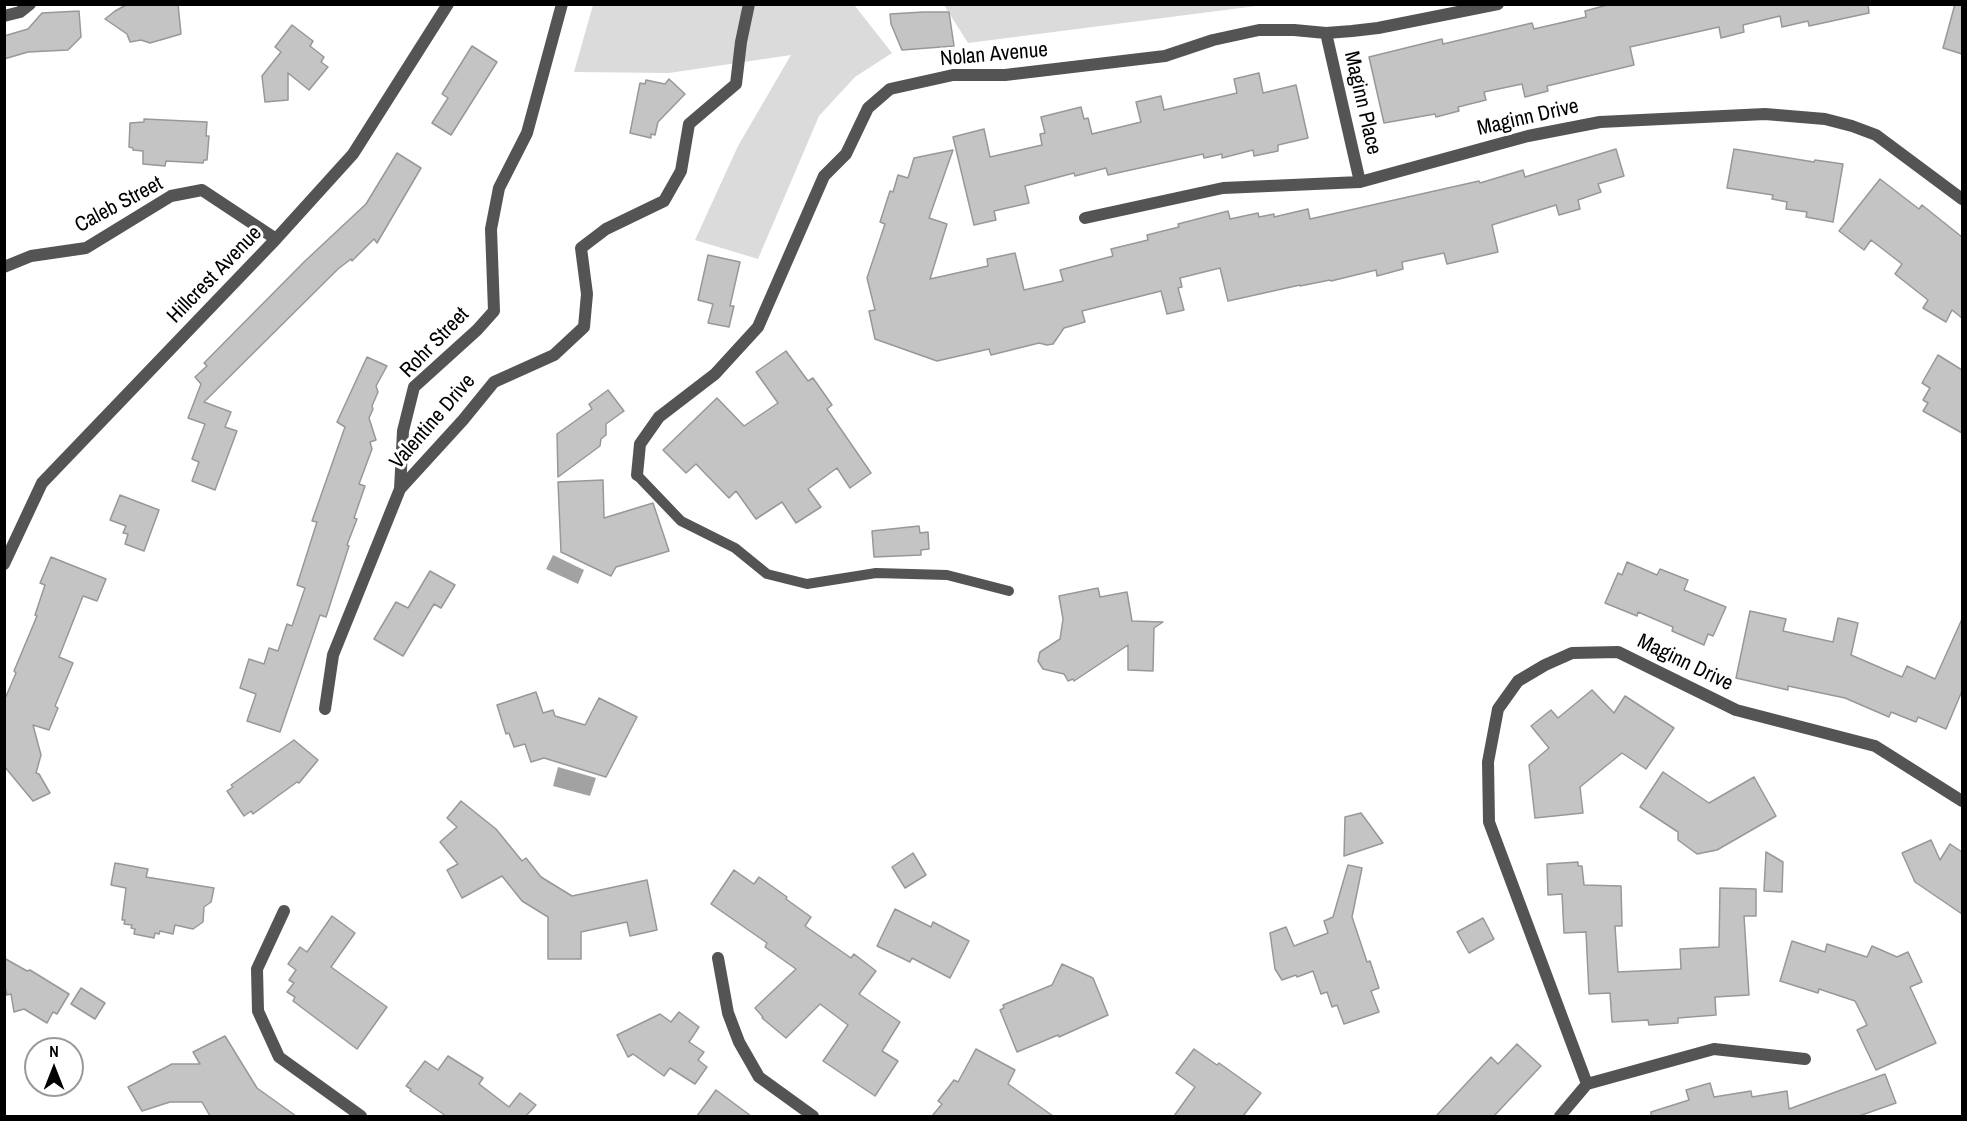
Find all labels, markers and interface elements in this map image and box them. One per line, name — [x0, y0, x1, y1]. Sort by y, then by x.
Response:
street label: Nolan Avenue — [939, 38, 1049, 72]
street label: Maginn Place — [1338, 49, 1386, 157]
street label: Maginn Drive — [1475, 94, 1581, 142]
street label: Caleb Street — [71, 171, 167, 239]
street label: Hillcrest Avenue — [162, 221, 268, 329]
street label: Rohr Street — [395, 303, 475, 383]
street label: Valentine Drive — [385, 369, 481, 475]
street label: Maginn Drive — [1633, 629, 1737, 697]
north arrow — [24, 1037, 84, 1097]
text: N — [49, 1040, 59, 1062]

